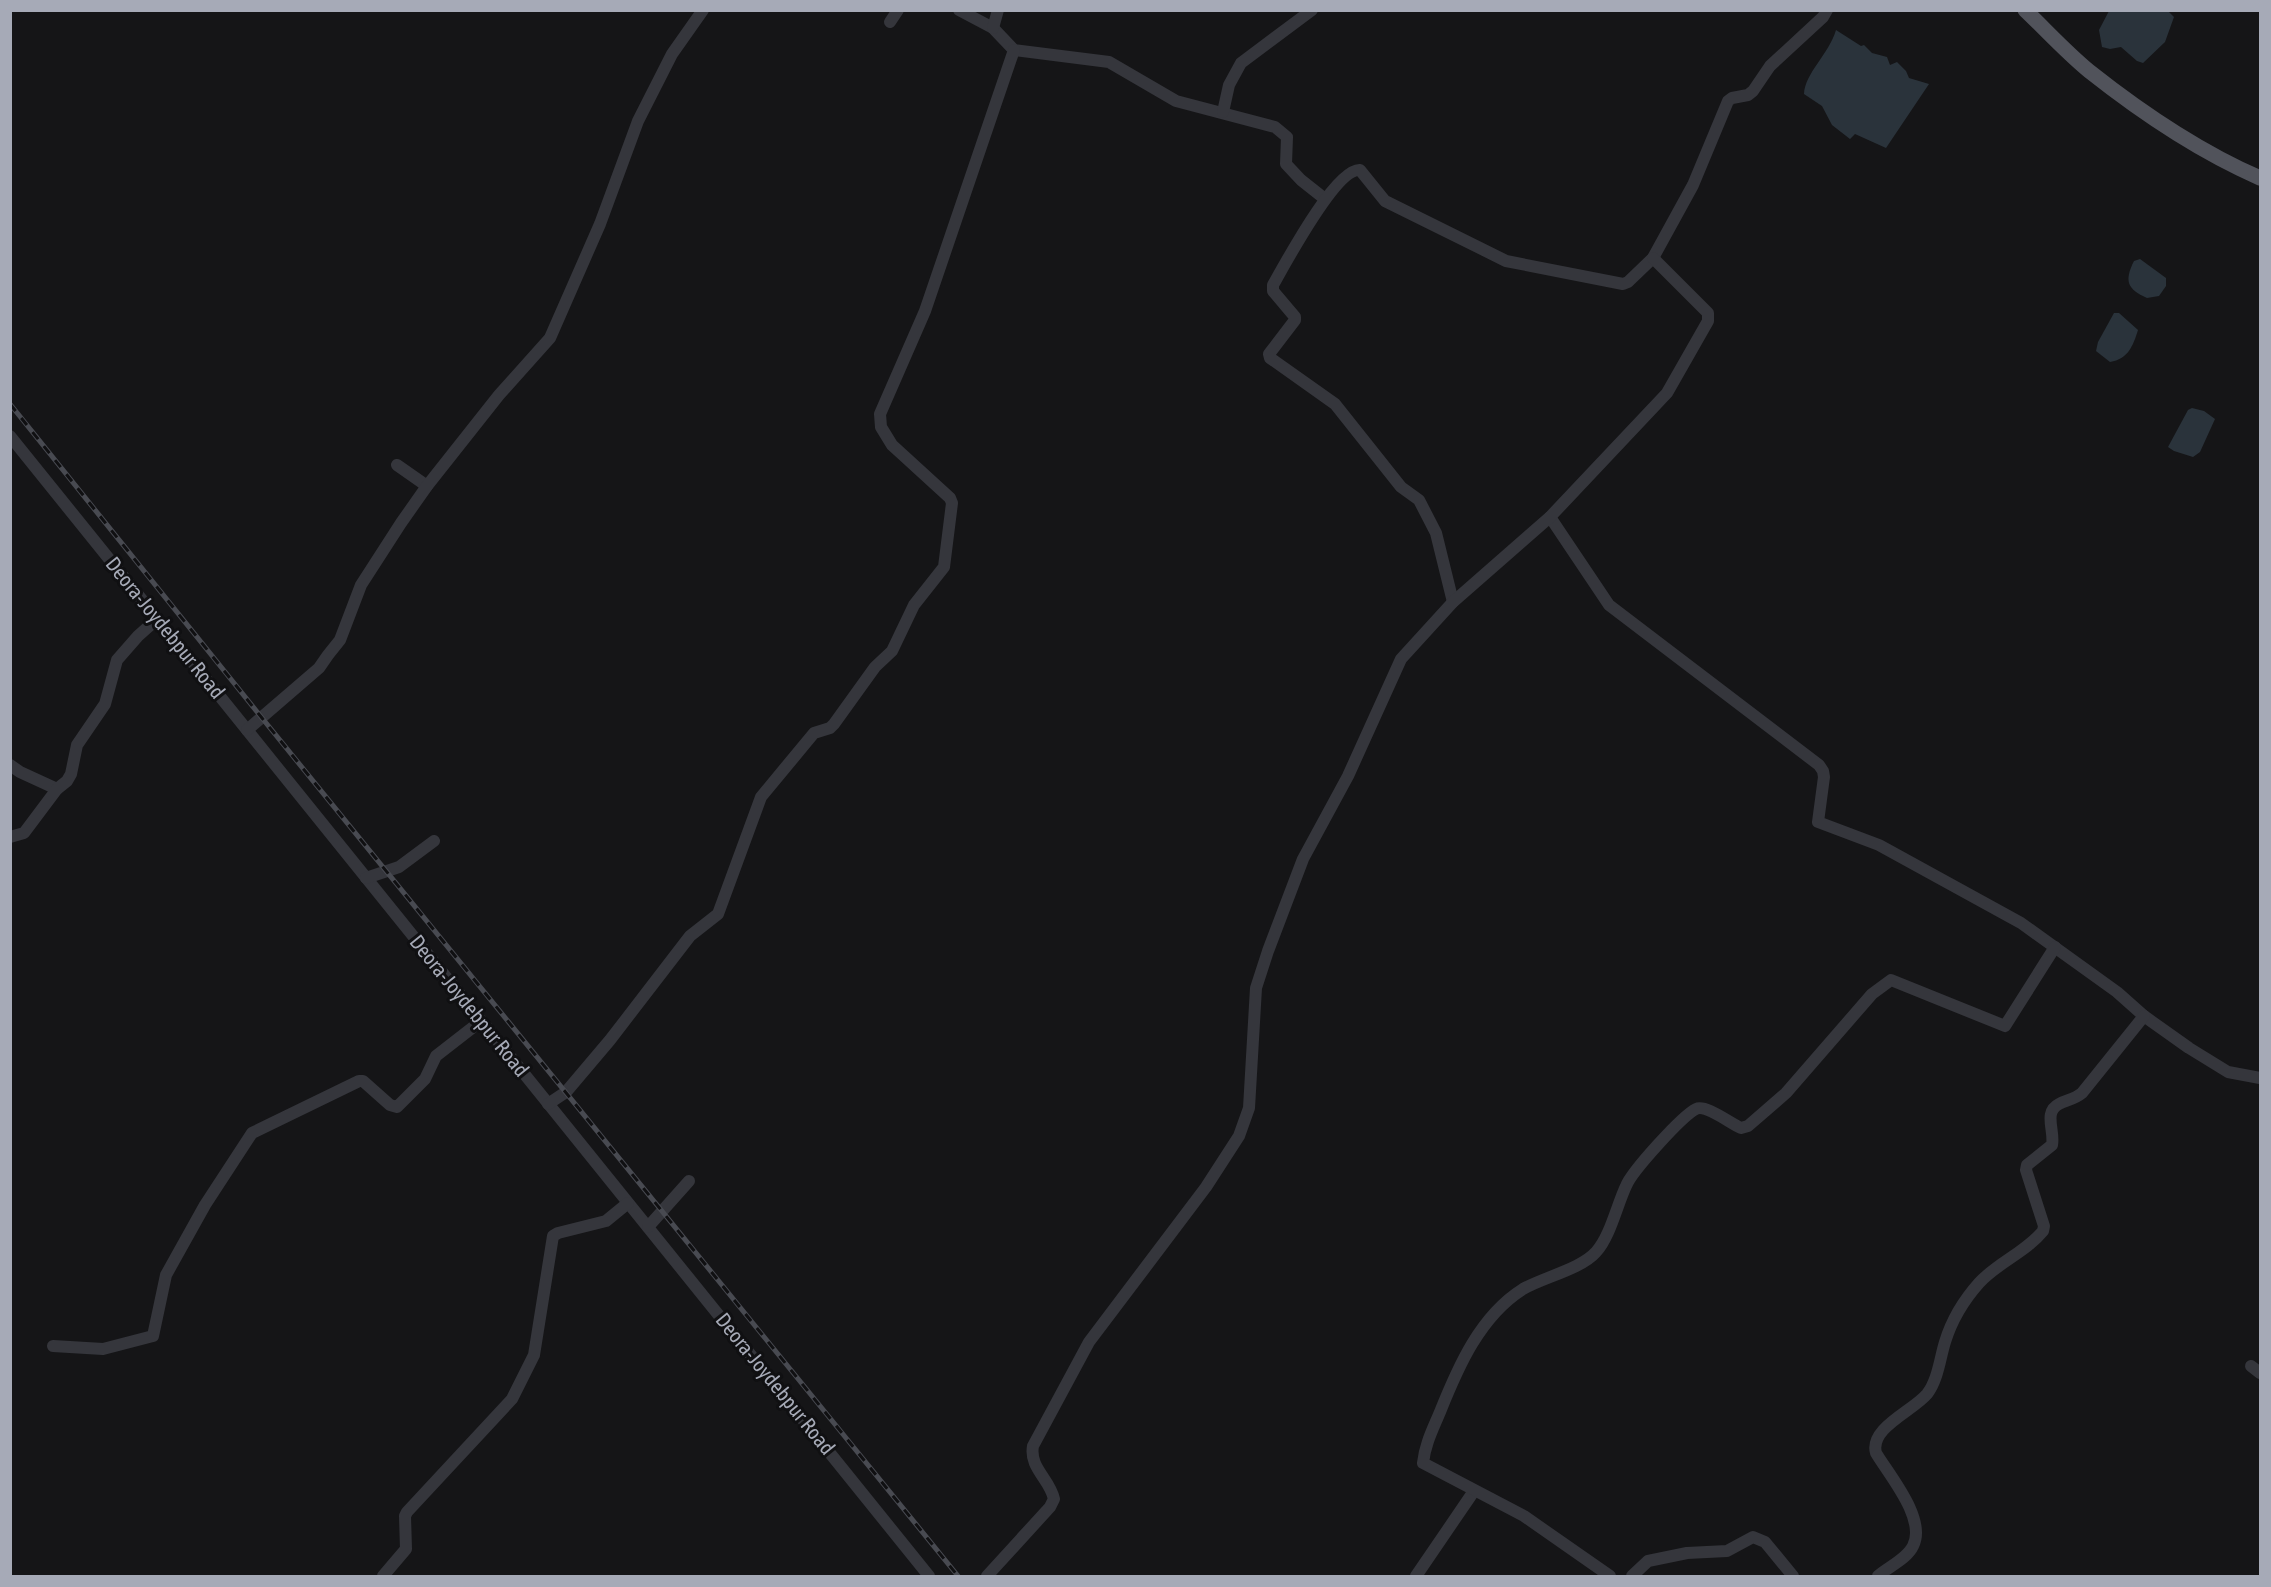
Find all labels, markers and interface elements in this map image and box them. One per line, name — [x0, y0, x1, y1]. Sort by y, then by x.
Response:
street label: Deora-Joydebpur Road — [101, 552, 230, 703]
street label: Deora-Joydebpur Road — [405, 930, 534, 1081]
street label: Deora-Joydebpur Road — [711, 1308, 840, 1459]

